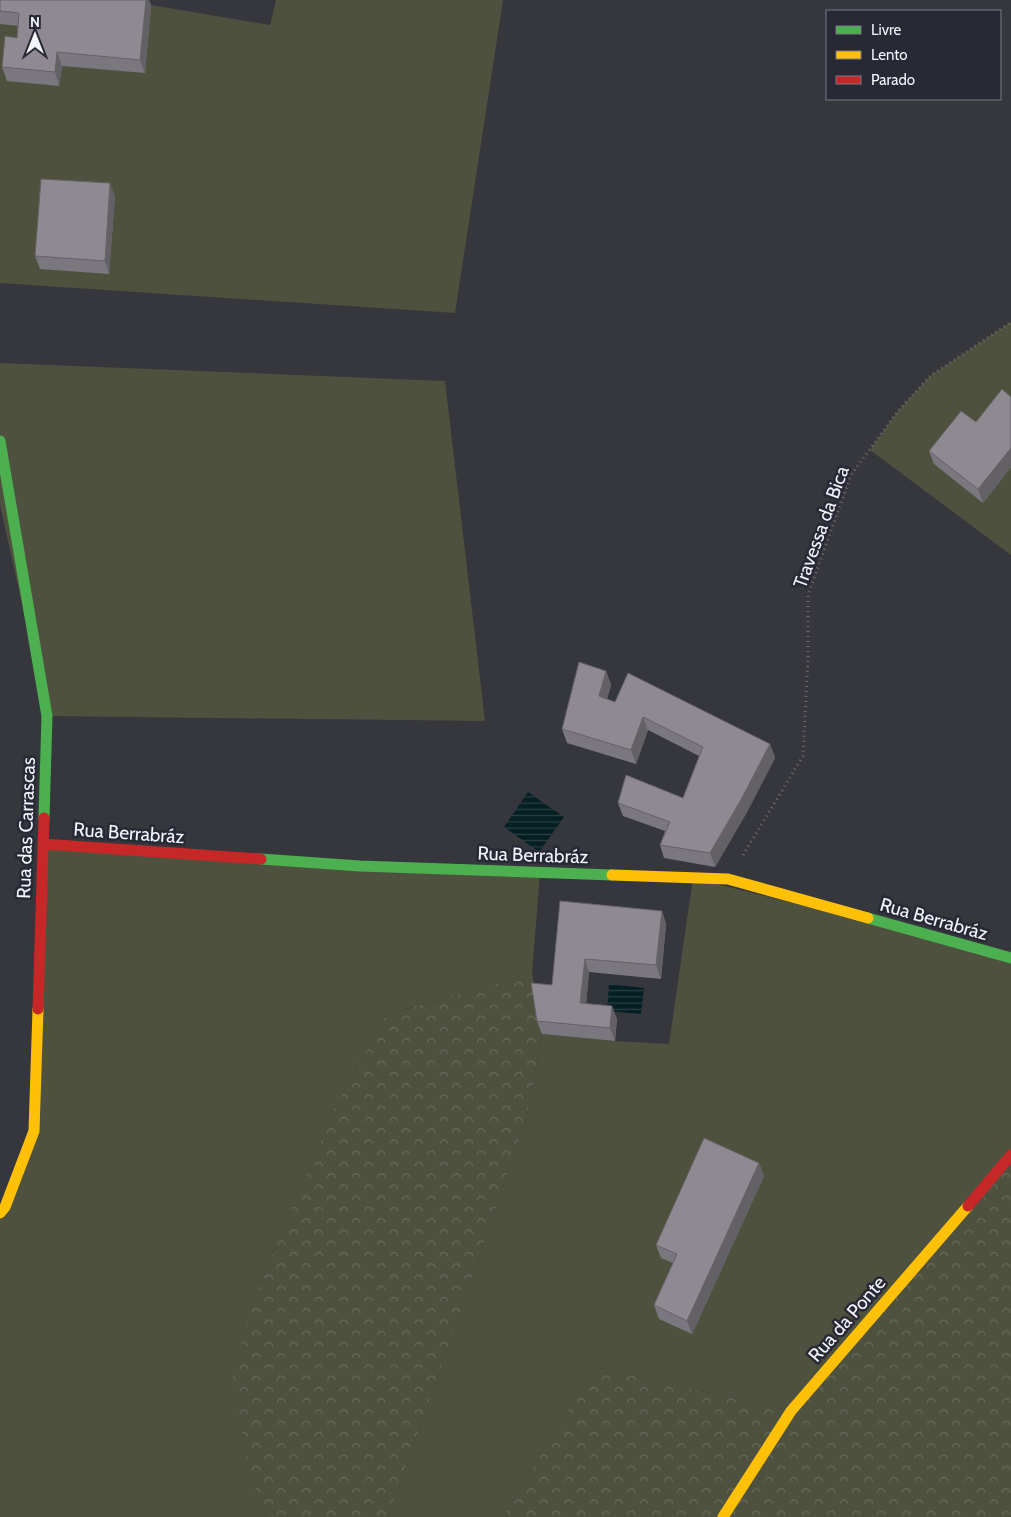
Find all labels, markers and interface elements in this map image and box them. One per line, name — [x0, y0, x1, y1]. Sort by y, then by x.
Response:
north arrow — [10, 10, 60, 60]
legend — [826, 10, 1001, 100]
text: N — [30, 13, 40, 31]
text: Livre — [871, 21, 902, 39]
text: Lento — [871, 46, 908, 64]
text: Parado — [871, 71, 915, 89]
street label: Travessa da Bica — [788, 463, 854, 591]
street label: Rua das Carrascas — [12, 757, 40, 899]
street label: Rua Berrabráz — [73, 818, 185, 848]
street label: Rua Berrabráz — [477, 842, 589, 868]
street label: Rua Berrabráz — [877, 893, 991, 945]
street label: Rua da Ponte — [804, 1271, 891, 1367]

